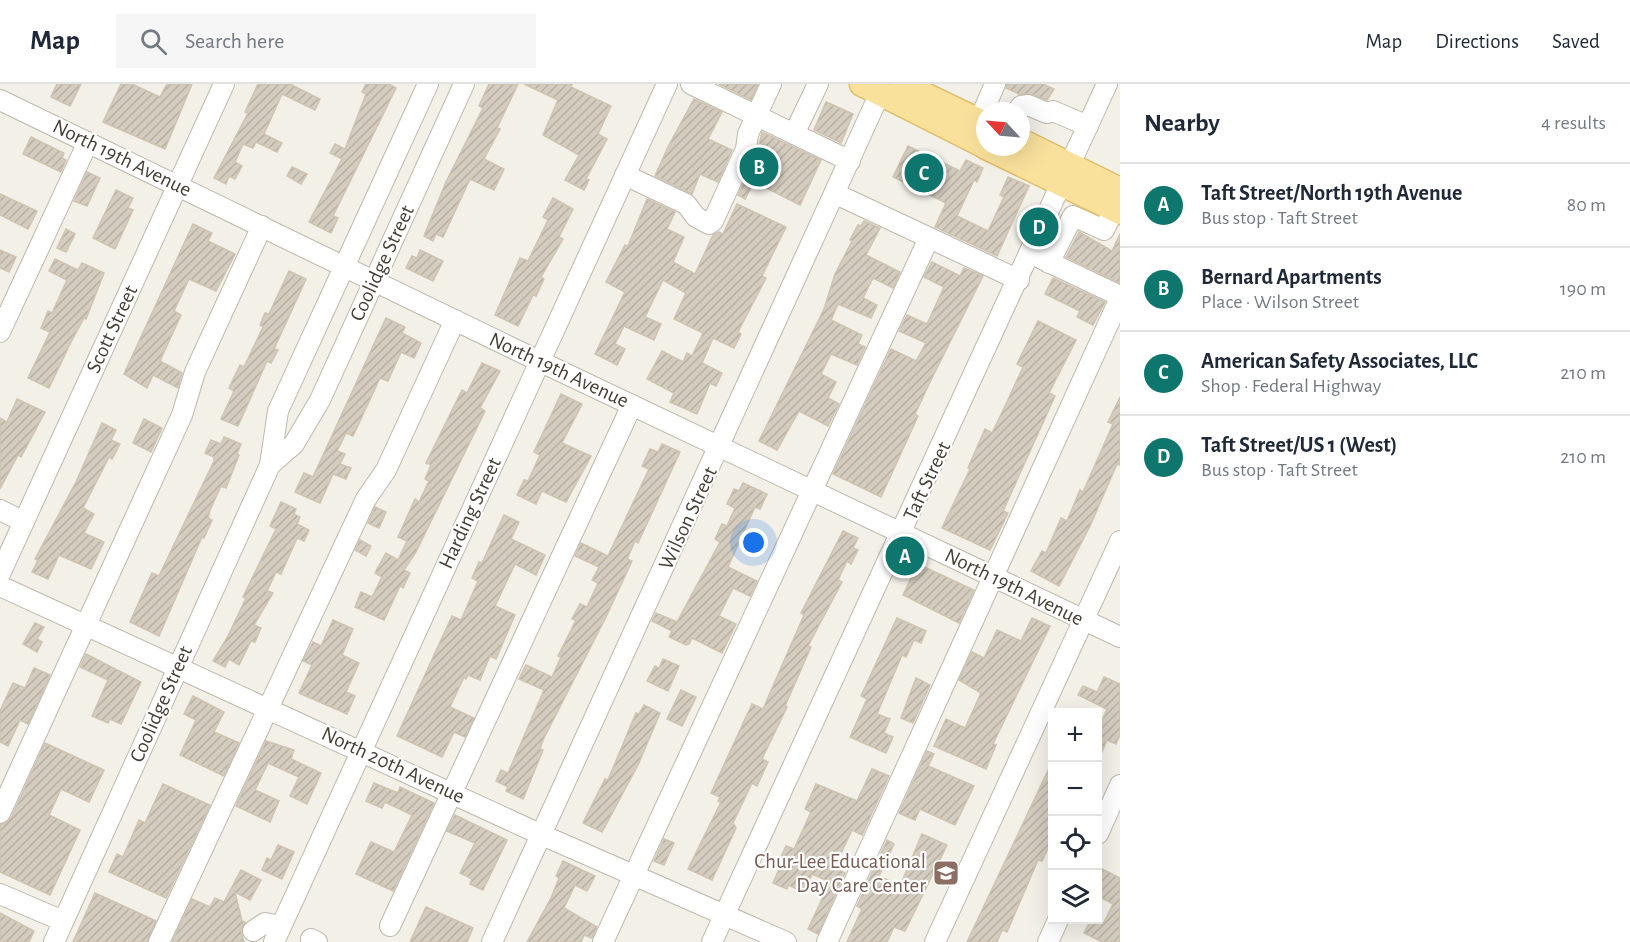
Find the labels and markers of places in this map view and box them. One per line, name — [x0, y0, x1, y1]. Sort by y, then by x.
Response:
pin: B — [740, 144, 778, 190]
pin: C — [904, 150, 944, 196]
pin: D — [1020, 204, 1058, 250]
pin: A — [886, 534, 924, 578]
place label: Chur-Lee Educational Day Care Center — [754, 851, 926, 896]
school or university icon: Chur-Lee Educational Day Care Center — [931, 858, 961, 888]

